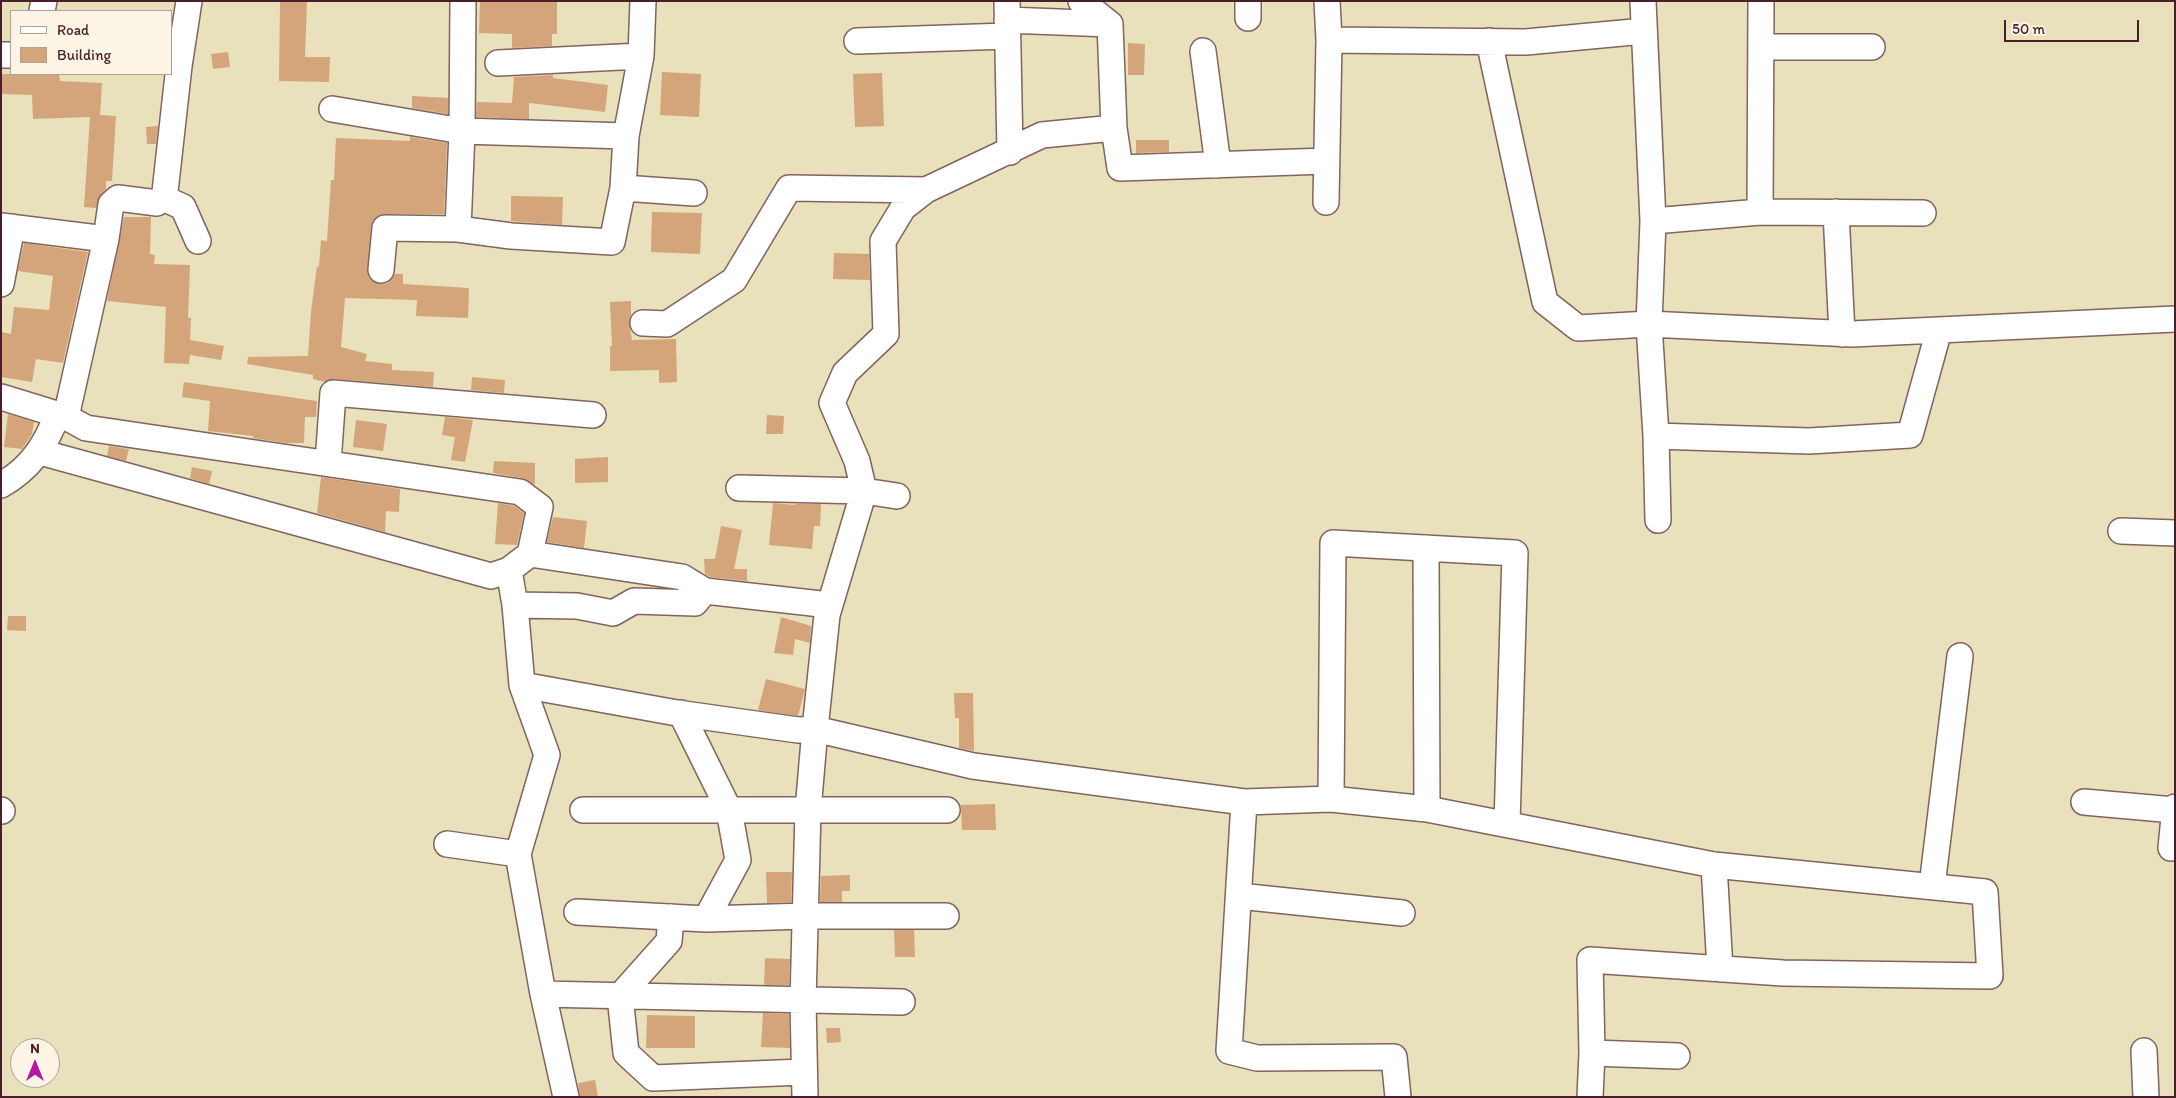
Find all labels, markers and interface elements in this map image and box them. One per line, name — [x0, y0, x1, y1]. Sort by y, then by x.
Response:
legend — [10, 10, 172, 75]
scale bar — [2006, 10, 2141, 42]
text: 50 m — [2012, 20, 2045, 38]
text: Road — [57, 21, 89, 39]
text: Building — [57, 46, 111, 64]
north arrow — [10, 1038, 60, 1088]
text: N — [30, 1040, 40, 1057]

